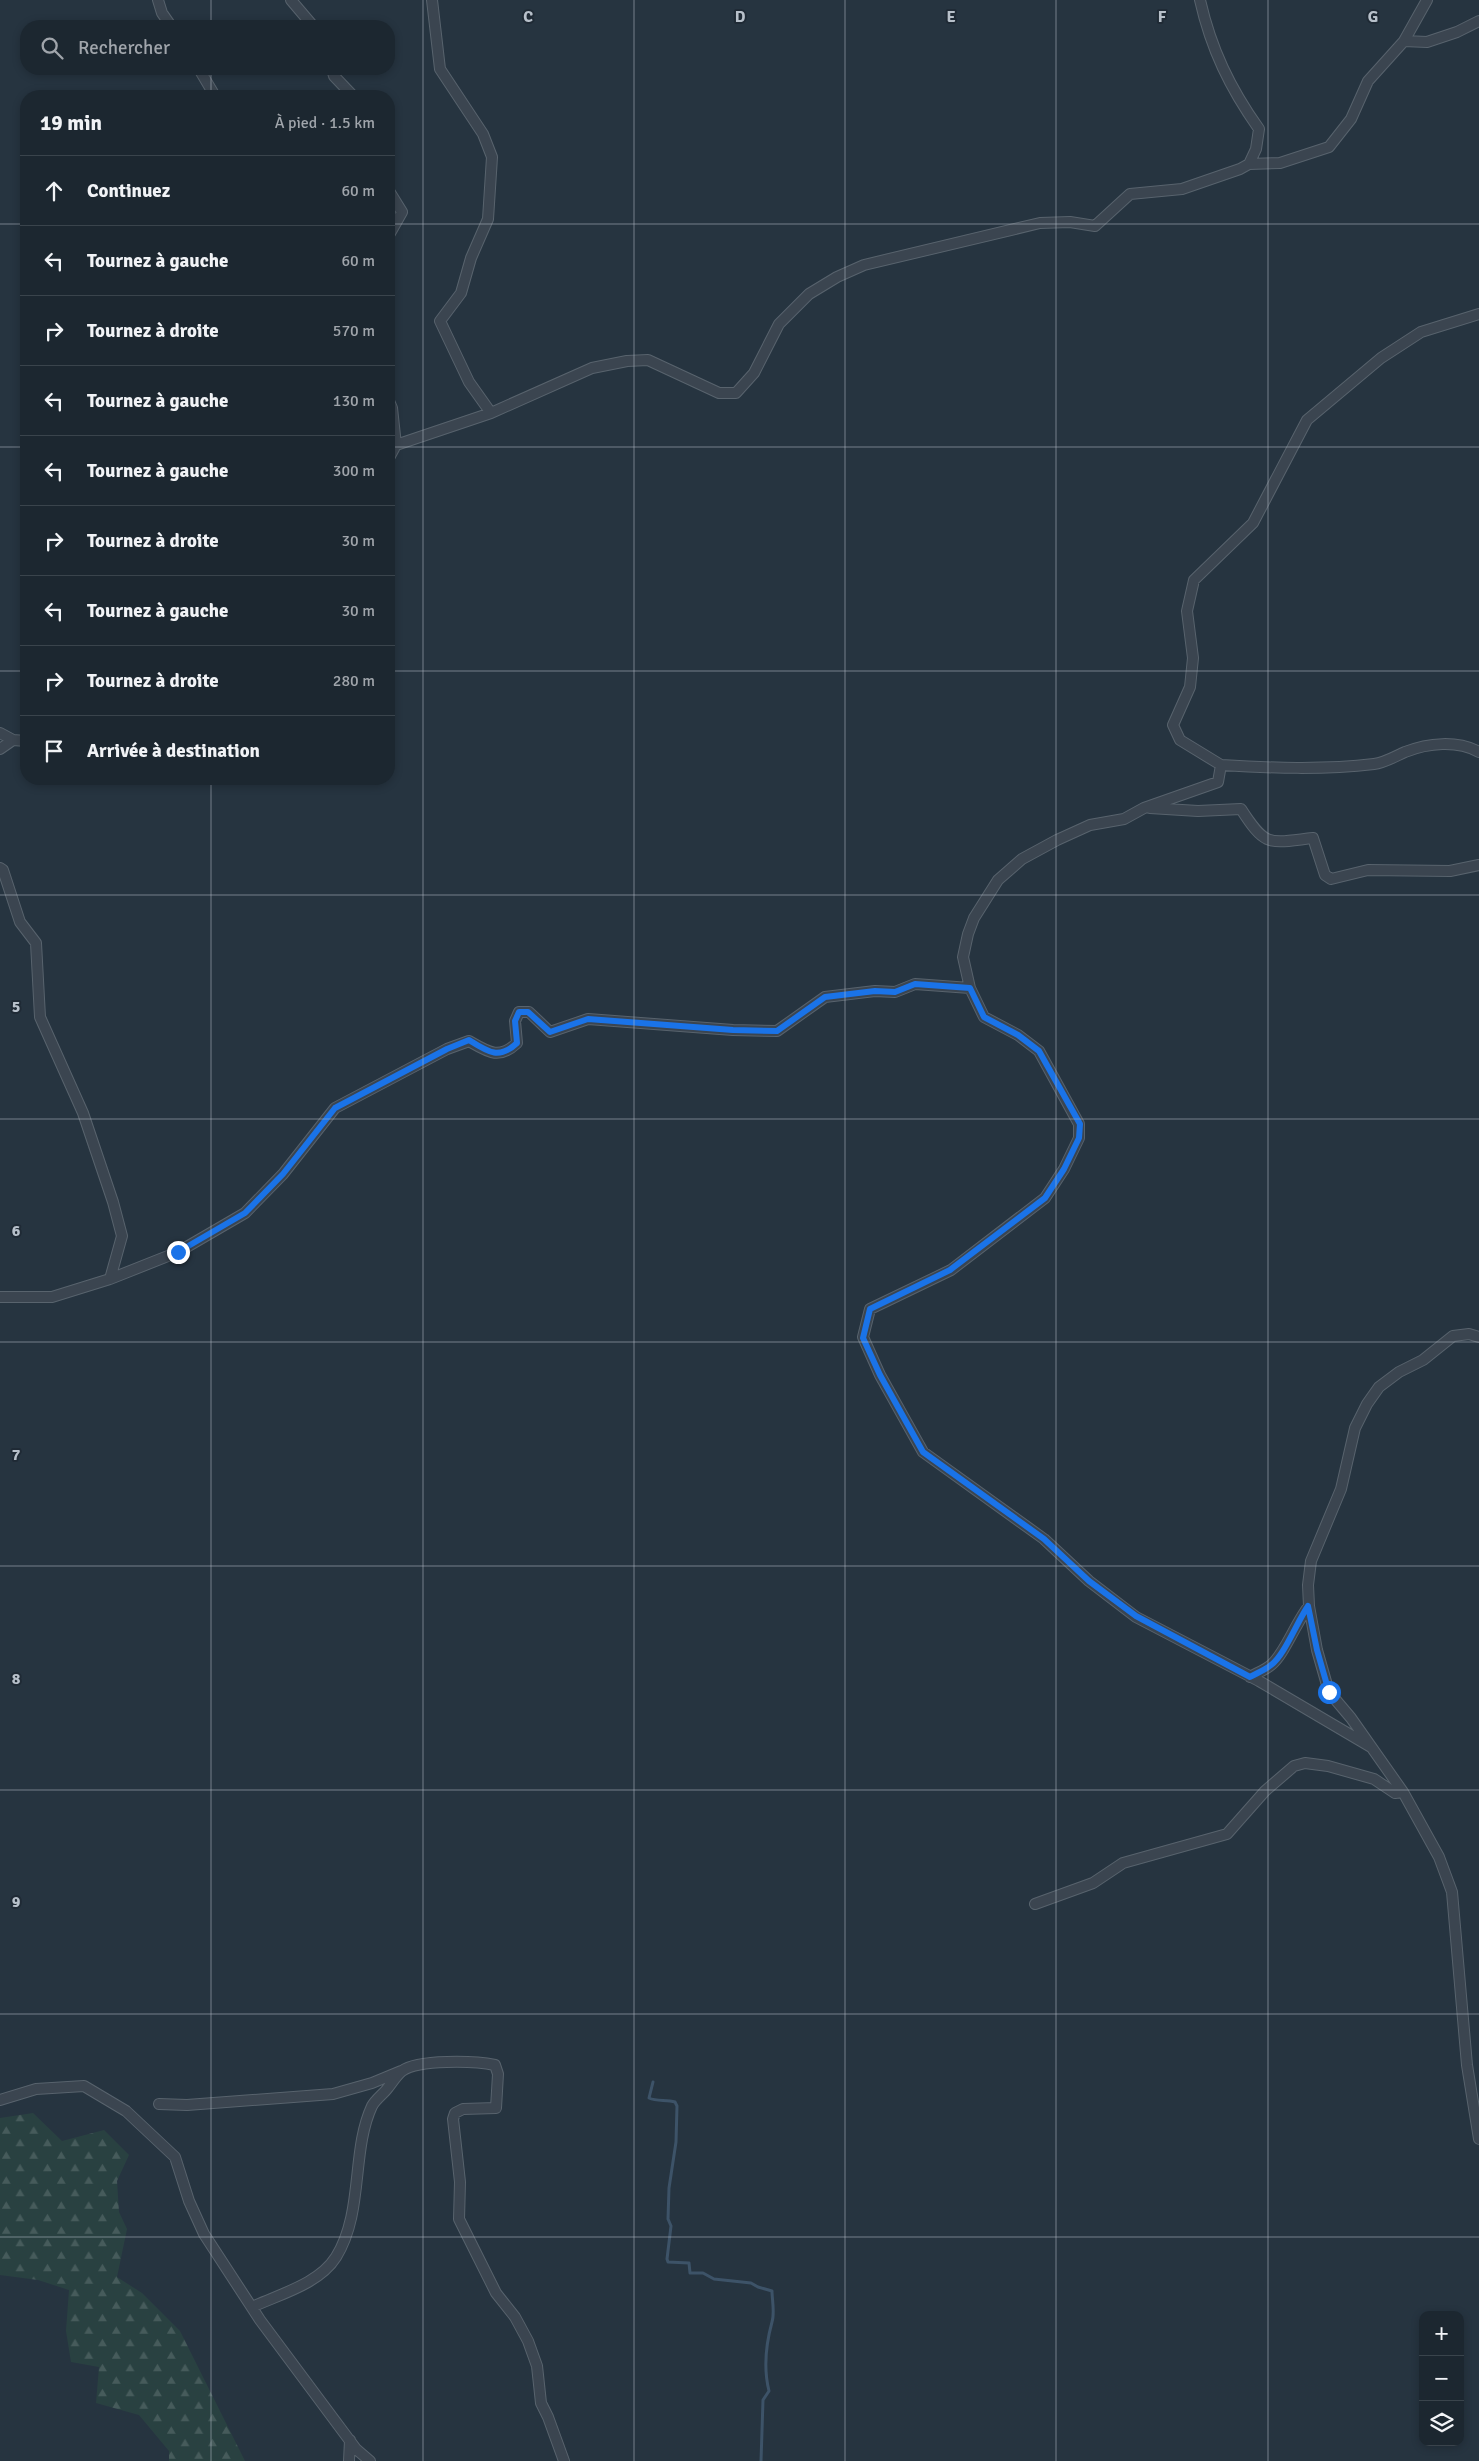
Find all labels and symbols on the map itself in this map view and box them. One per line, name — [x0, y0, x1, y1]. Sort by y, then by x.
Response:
text: C — [523, 7, 533, 27]
text: D — [735, 7, 746, 27]
text: E — [946, 7, 956, 27]
text: F — [1158, 7, 1167, 27]
text: G — [1368, 7, 1378, 27]
text: 5 — [12, 997, 20, 1017]
text: 6 — [12, 1221, 21, 1241]
route end — [167, 1241, 190, 1264]
text: 7 — [12, 1445, 21, 1465]
text: 8 — [12, 1669, 21, 1689]
route start — [1318, 1681, 1341, 1704]
text: 9 — [12, 1892, 21, 1912]

